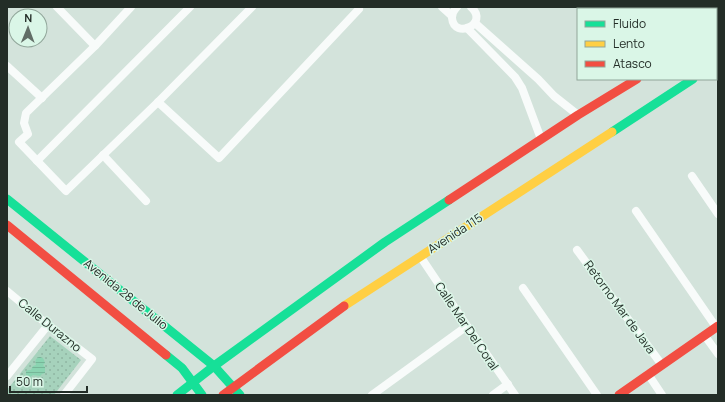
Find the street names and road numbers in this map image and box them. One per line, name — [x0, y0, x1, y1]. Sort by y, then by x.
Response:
street label: Avenida 115 — [424, 209, 486, 257]
street label: Avenida 28 de Julio — [80, 255, 172, 333]
street label: Retorno Mar de Java — [580, 257, 660, 357]
street label: Calle Mar Del Coral — [431, 278, 503, 374]
street label: Calle Durazno — [15, 294, 85, 356]

